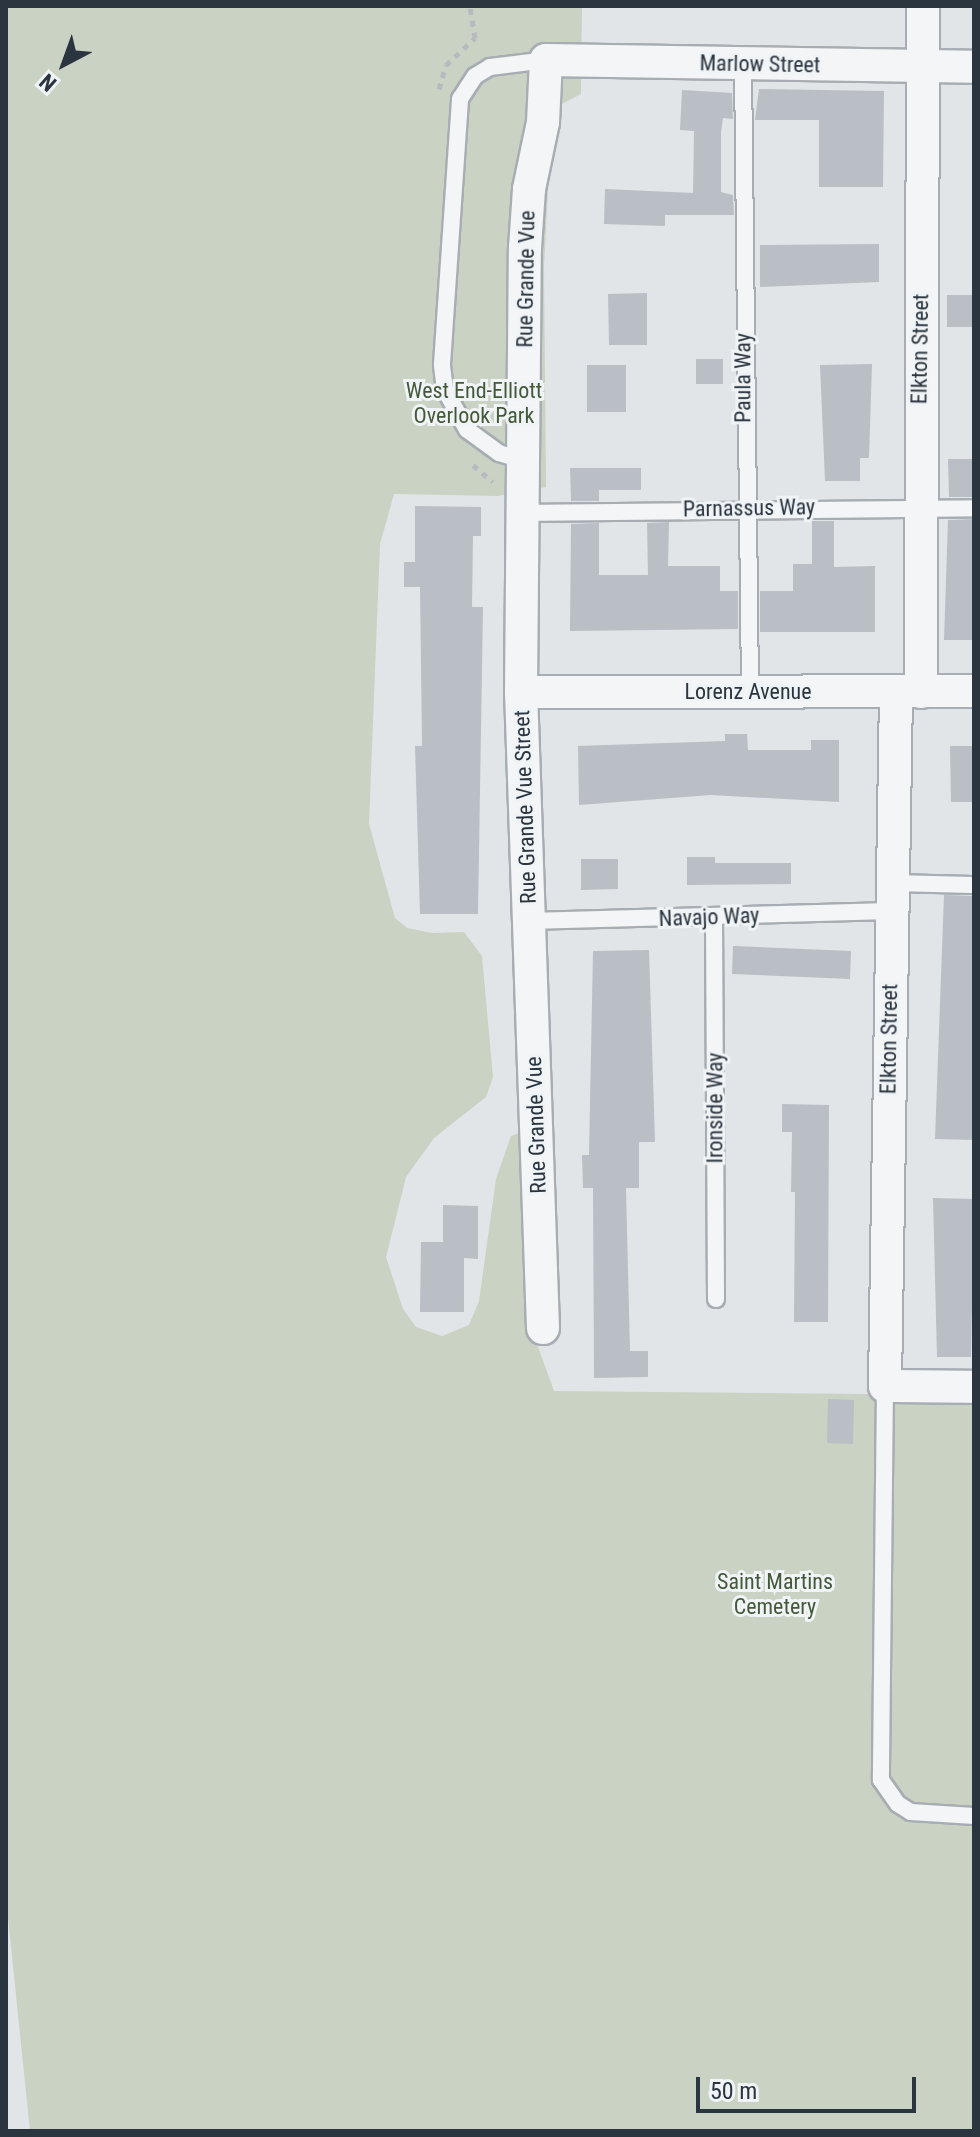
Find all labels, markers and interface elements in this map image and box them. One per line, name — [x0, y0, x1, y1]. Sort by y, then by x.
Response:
north arrow — [24, 24, 104, 104]
street label: Marlow Street — [699, 50, 821, 78]
text: N — [35, 69, 61, 96]
street label: Rue Grande Vue — [512, 210, 540, 348]
street label: Elkton Street — [906, 294, 934, 404]
street label: Paula Way — [730, 333, 756, 423]
park label: West End-Elliott Overlook Park — [406, 377, 542, 428]
street label: Parnassus Way — [683, 494, 815, 522]
street label: Lorenz Avenue — [684, 679, 812, 705]
street label: Rue Grande Vue Street — [508, 710, 542, 904]
street label: Navajo Way — [658, 902, 760, 932]
street label: Elkton Street — [875, 984, 903, 1094]
street label: Ironside Way — [702, 1053, 728, 1163]
street label: Rue Grande Vue — [520, 1056, 552, 1194]
park label: Saint Martins Cemetery — [717, 1568, 833, 1620]
scale bar — [700, 2061, 920, 2111]
text: 50 m — [710, 2077, 757, 2105]

